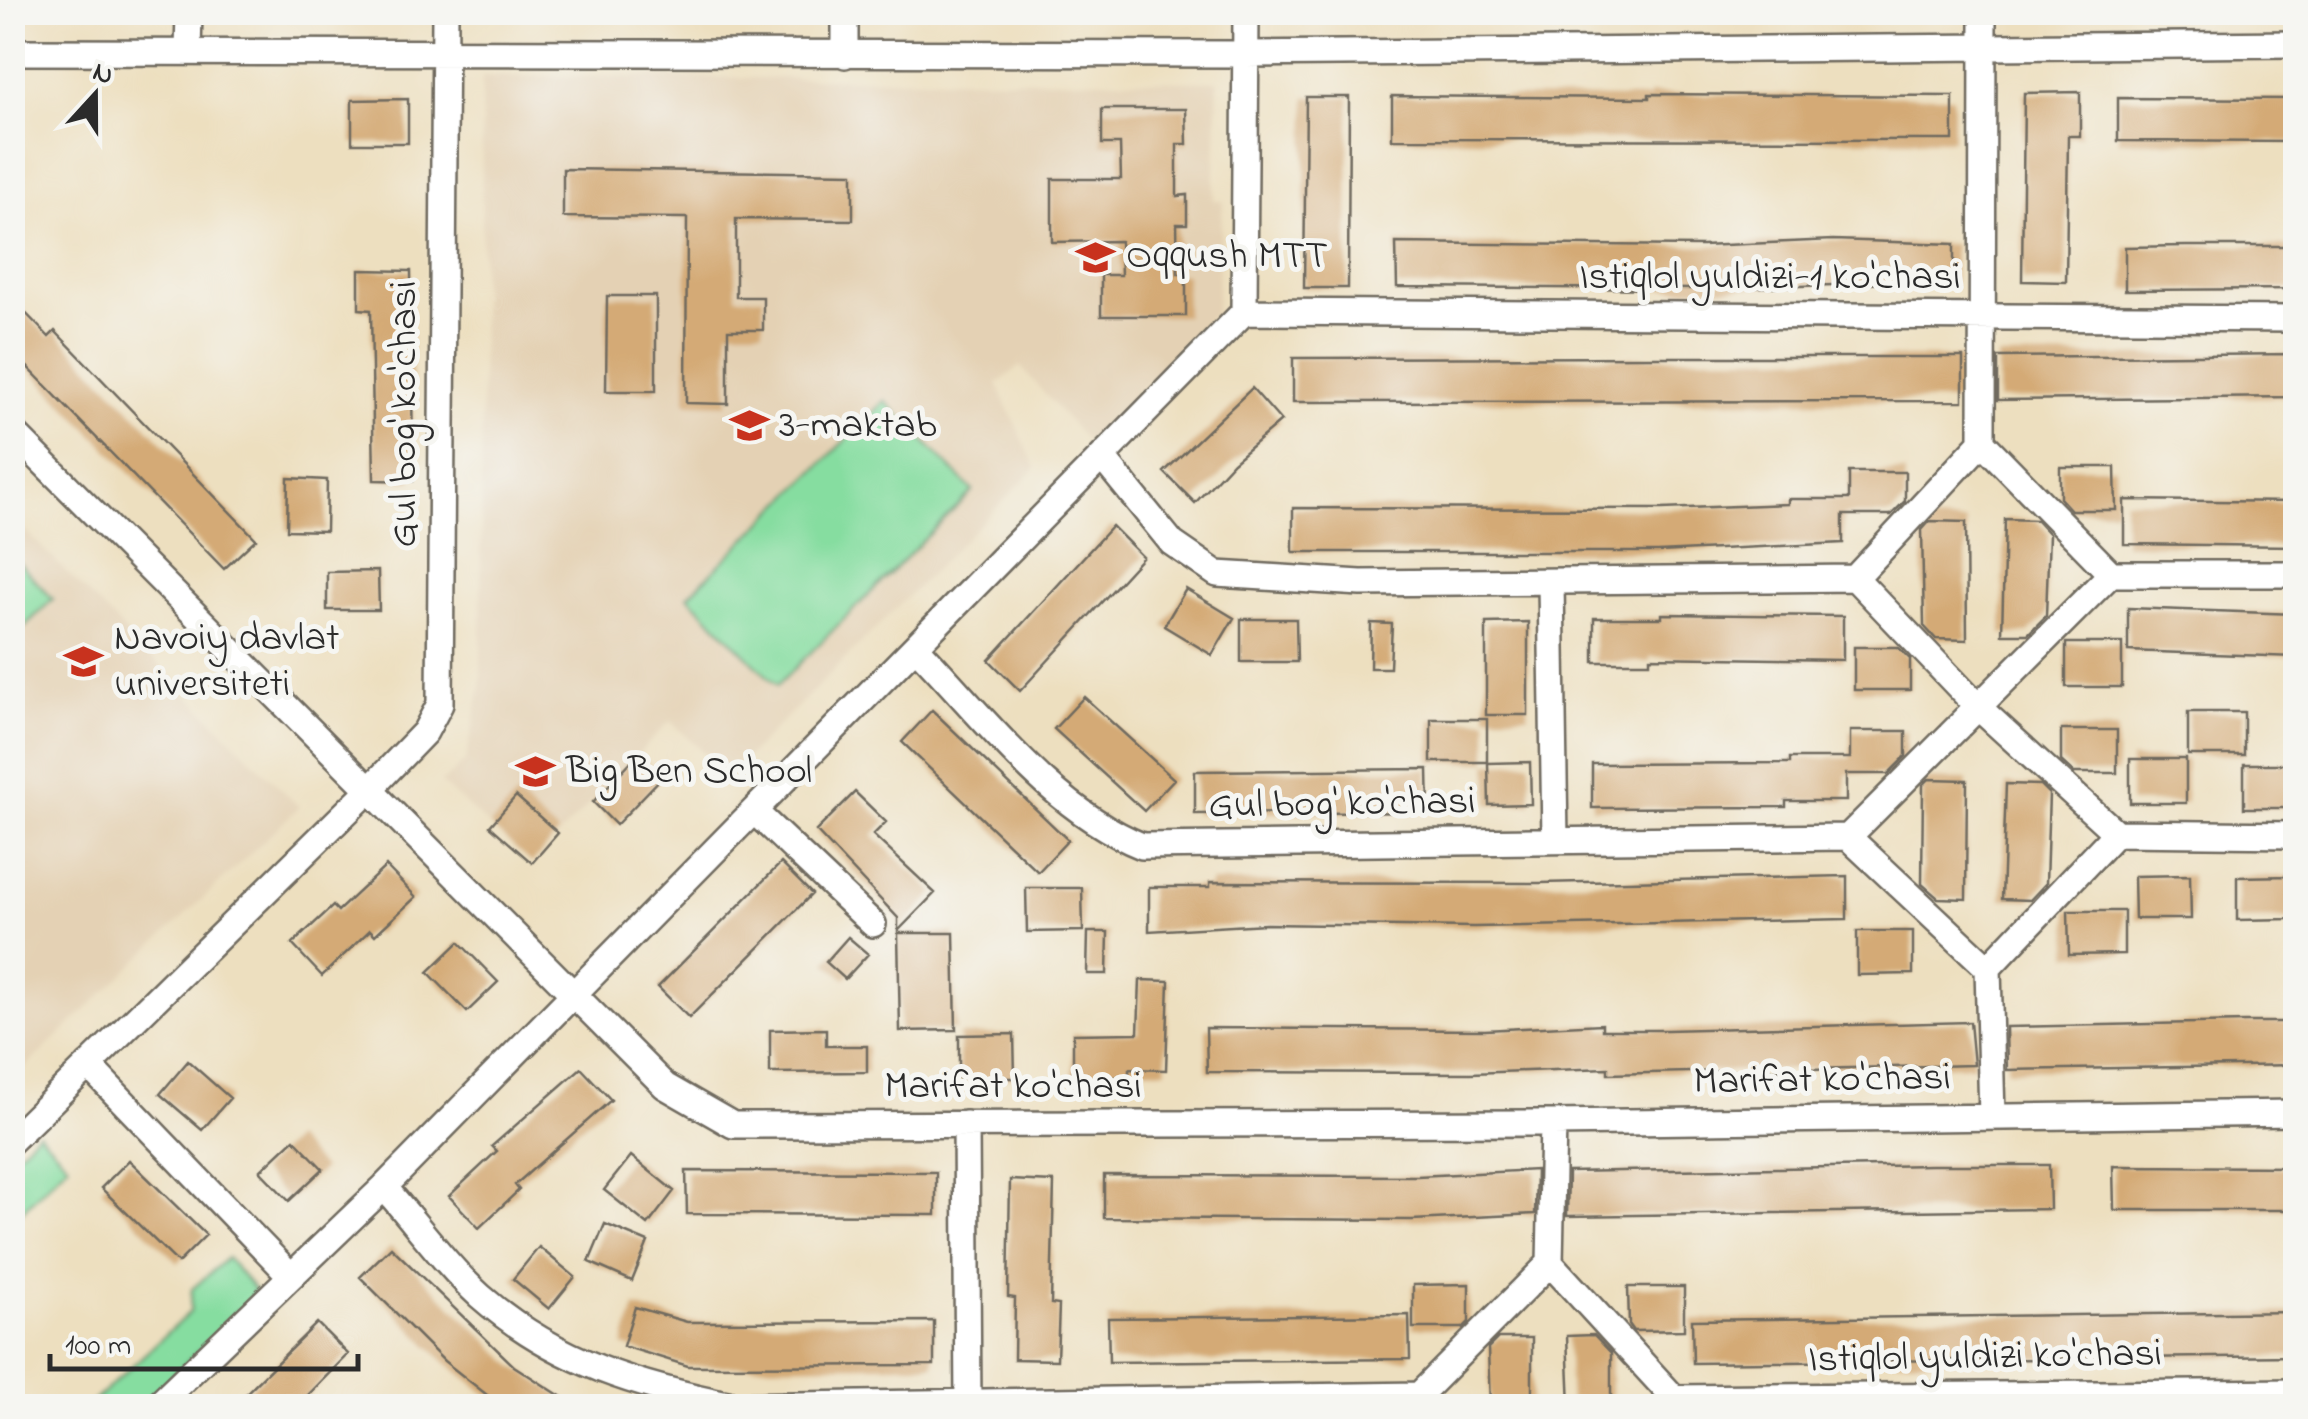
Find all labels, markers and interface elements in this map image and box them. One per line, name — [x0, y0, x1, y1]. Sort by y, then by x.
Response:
north arrow — [45, 45, 145, 145]
text: N — [87, 52, 119, 97]
place label: Oqqush MTT — [1126, 228, 1328, 287]
school or university icon: Oqqush MTT — [1075, 236, 1117, 278]
street label: Istiqlol yuldizi-1 ko'chasi — [1579, 249, 1961, 308]
street label: Gul bog' ko'chasi — [376, 280, 435, 548]
place label: 3-maktab — [779, 397, 937, 456]
school or university icon: 3-maktab — [728, 405, 770, 447]
place label: Navoiy davlat universiteti — [114, 610, 340, 715]
school or university icon: Navoiy davlat universiteti — [63, 641, 105, 683]
place label: Big Ben School — [565, 743, 812, 802]
school or university icon: Big Ben School — [515, 751, 557, 793]
street label: Gul bog' ko'chasi — [1208, 773, 1476, 837]
street label: Marifat ko'chasi — [1693, 1049, 1951, 1113]
street label: Marifat ko'chasi — [884, 1058, 1142, 1117]
scale bar — [50, 1309, 358, 1371]
text: 100 m — [65, 1325, 131, 1369]
street label: Istiqlol yuldizi ko'chasi — [1808, 1325, 2162, 1391]

